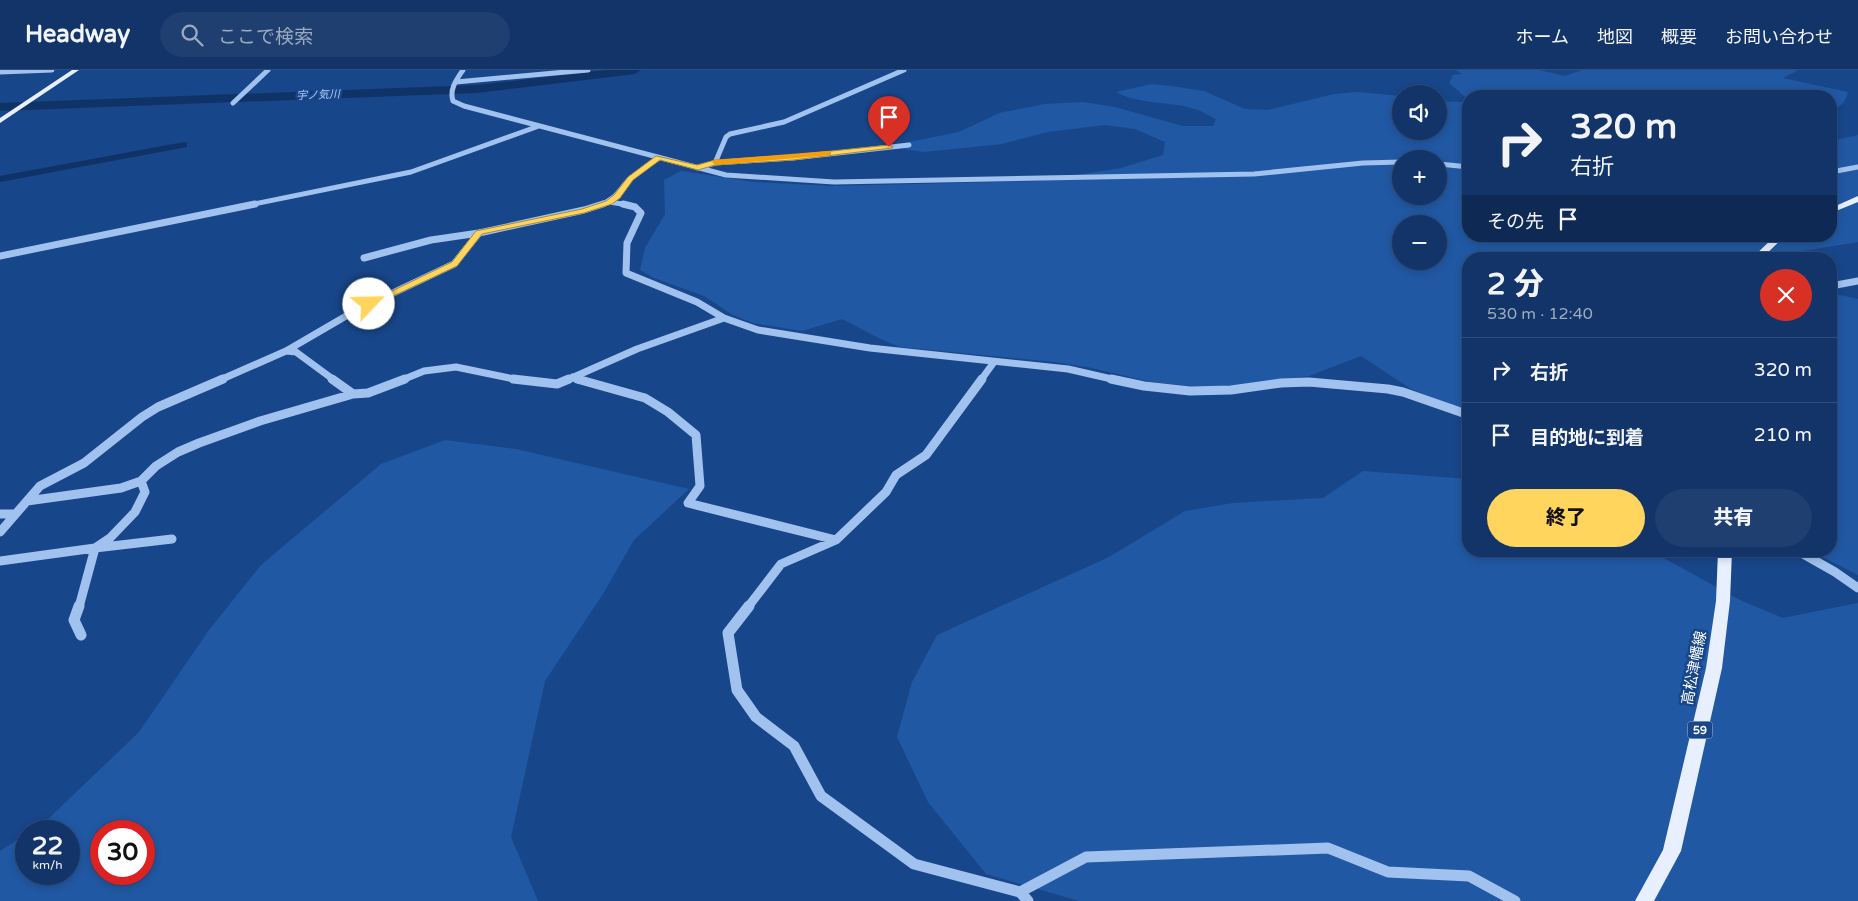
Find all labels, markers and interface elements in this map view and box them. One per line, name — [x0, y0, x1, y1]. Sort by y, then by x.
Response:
search box — [160, 12, 510, 57]
text: Headway — [25, 20, 130, 49]
icon: search — [178, 21, 206, 49]
text: ここで検索 — [218, 26, 313, 48]
text: ホーム — [1516, 26, 1569, 48]
text: 地図 — [1597, 26, 1633, 48]
text: 概要 — [1661, 26, 1697, 48]
text: お問い合わせ — [1725, 26, 1833, 48]
map controls — [1392, 85, 1447, 270]
button: sound — [1392, 85, 1447, 140]
water label: 宇ノ気川 — [296, 88, 341, 102]
pin — [868, 96, 910, 147]
icon: arrive — [875, 103, 903, 131]
text: 320 m — [1570, 106, 1677, 148]
icon: right — [1487, 110, 1552, 175]
button: + — [1392, 150, 1447, 205]
text: 右折 — [1570, 154, 1614, 180]
icon: arrive — [1554, 205, 1582, 233]
text: その先 — [1487, 211, 1544, 233]
button: − — [1392, 215, 1447, 270]
text: 2 分 — [1487, 266, 1544, 303]
button: close — [1760, 269, 1812, 321]
position arrow — [342, 277, 394, 329]
text: 530 m · 12:40 — [1487, 304, 1593, 324]
icon: right — [1487, 356, 1515, 384]
text: 320 m — [1754, 359, 1812, 381]
text: 右折 — [1530, 362, 1568, 384]
icon: arrive — [1487, 421, 1515, 449]
text: 210 m — [1754, 424, 1812, 446]
text: 目的地に到着 — [1530, 427, 1644, 449]
button: 終了 — [1487, 489, 1645, 547]
button: 共有 — [1655, 489, 1812, 547]
street label: 高松津幡線 — [1678, 629, 1710, 707]
road number: 59 — [1688, 722, 1712, 738]
speed limit sign: 30 — [90, 820, 155, 885]
text: 22 — [32, 831, 63, 861]
text: km/h — [32, 858, 63, 872]

